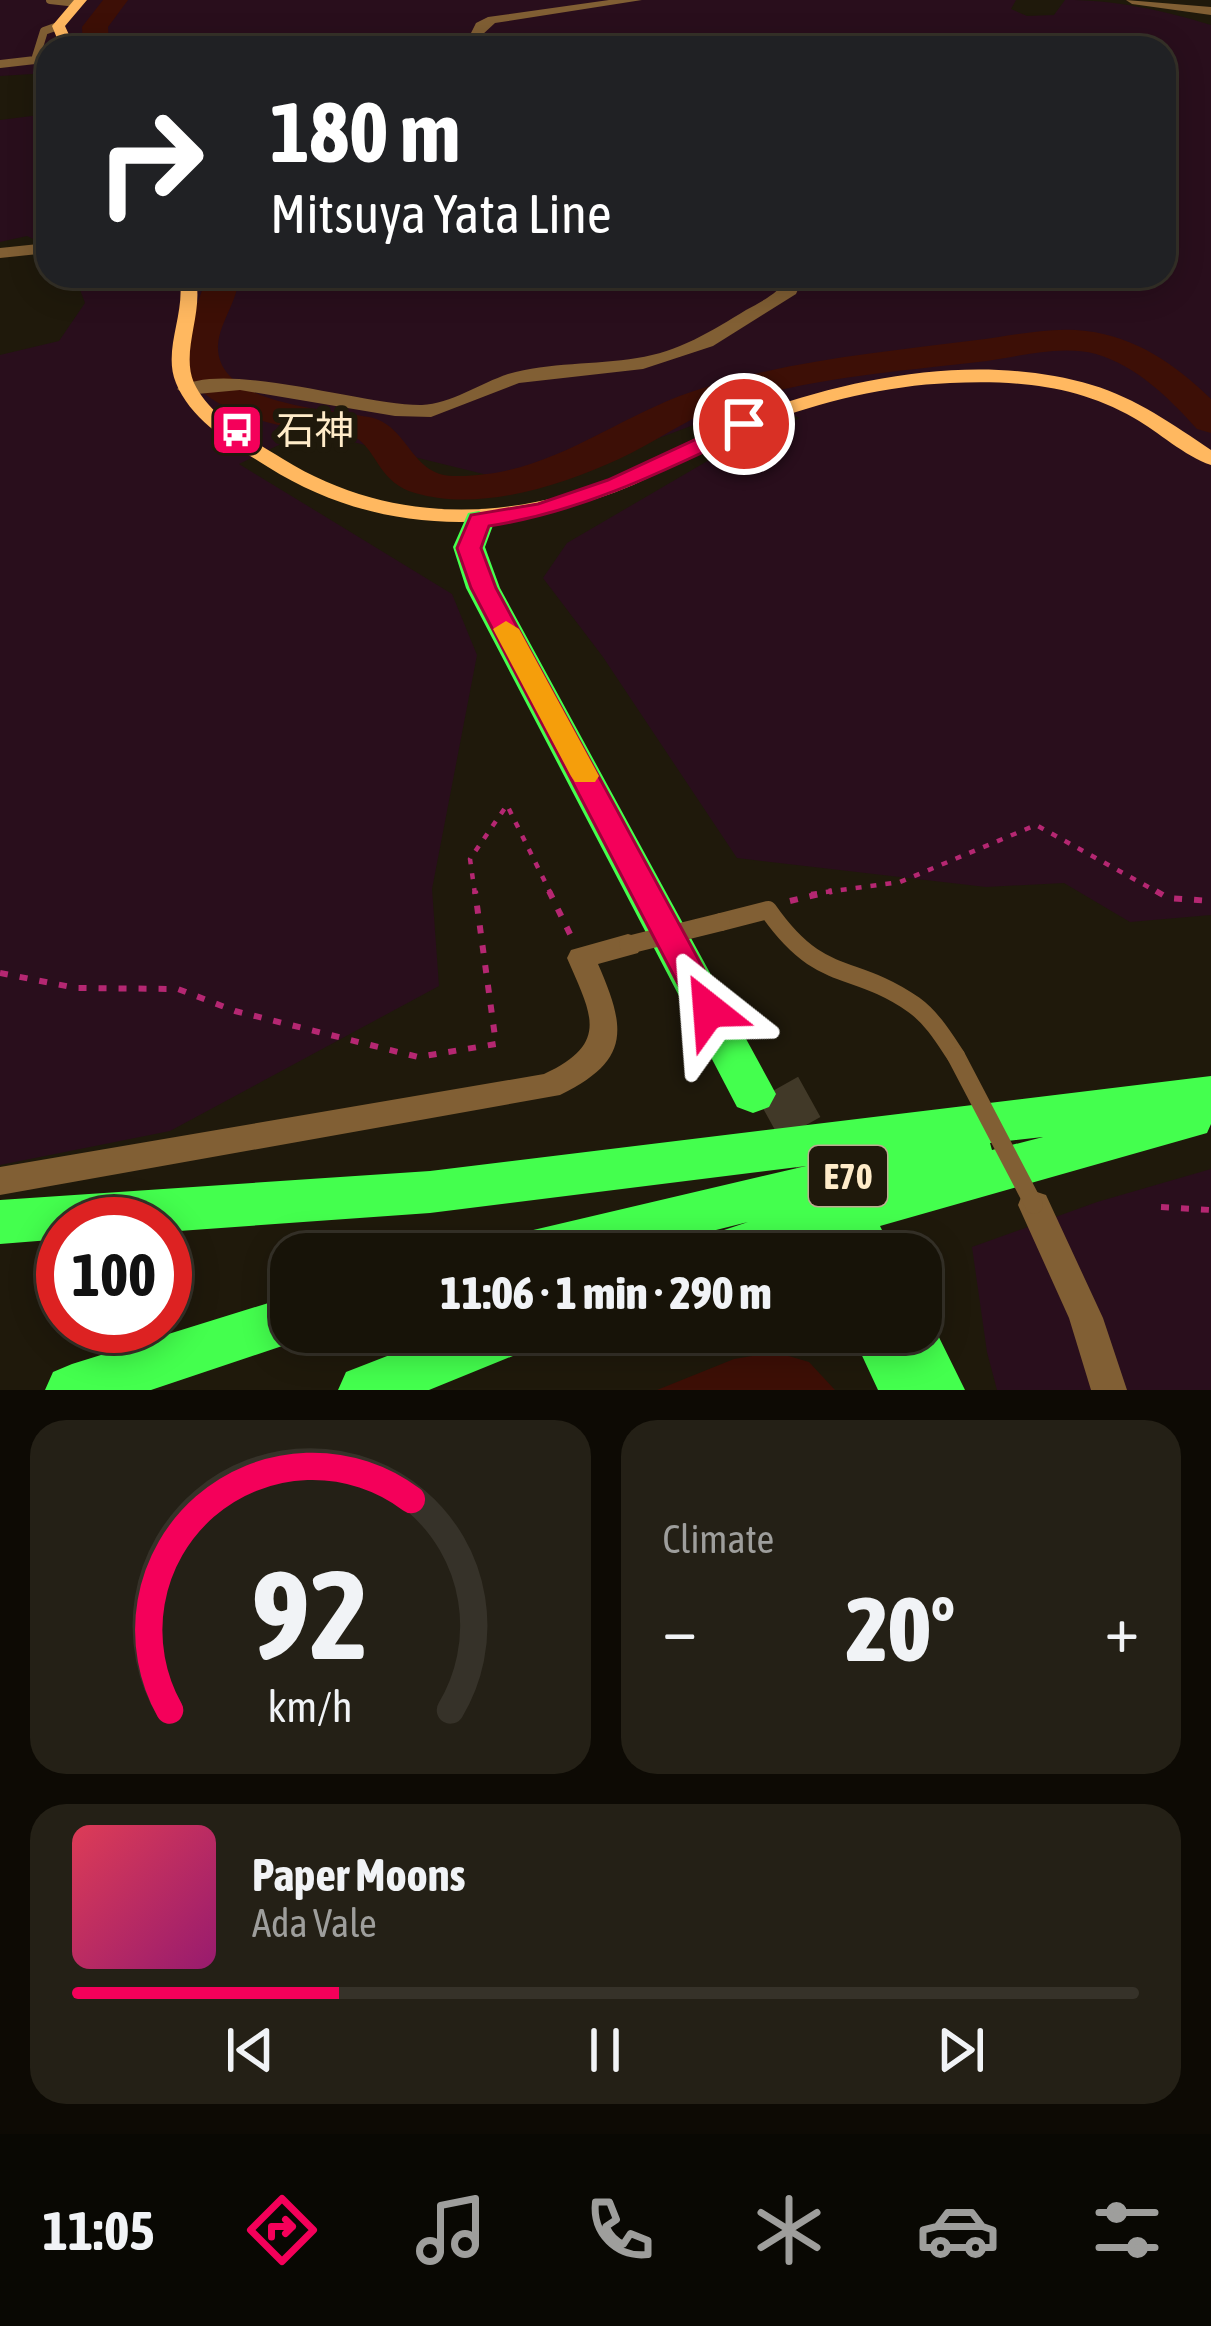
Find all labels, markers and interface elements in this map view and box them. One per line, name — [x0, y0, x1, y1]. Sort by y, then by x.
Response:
icon: right — [72, 84, 228, 240]
text: 180 m — [270, 84, 460, 180]
text: Mitsuya Yata Line — [270, 183, 612, 244]
pin — [693, 373, 795, 475]
icon: arrive — [711, 391, 777, 457]
bus stop icon: 石神 — [209, 402, 265, 458]
place label: 石神 — [276, 408, 354, 452]
position arrow — [646, 947, 772, 1073]
road number: E70 — [809, 1146, 887, 1206]
speed limit sign: 100 — [36, 1197, 192, 1353]
text: 11:06 · 1 min · 290 m — [440, 1267, 772, 1319]
text: Climate — [663, 1517, 774, 1561]
text: 92 — [252, 1542, 369, 1685]
text: 20° — [846, 1577, 955, 1680]
text: − — [663, 1590, 697, 1666]
text: + — [1105, 1590, 1139, 1666]
text: km/h — [268, 1682, 353, 1731]
text: Paper Moons — [252, 1849, 465, 1901]
text: Ada Vale — [252, 1901, 377, 1945]
icon: previous — [217, 2017, 283, 2083]
icon: pause — [572, 2017, 638, 2083]
icon: next — [928, 2017, 994, 2083]
icon: directions — [240, 2188, 324, 2272]
icon: music — [409, 2188, 493, 2272]
icon: phone — [578, 2188, 662, 2272]
icon: climate — [747, 2188, 831, 2272]
icon: car — [916, 2188, 1000, 2272]
icon: filters — [1085, 2188, 1169, 2272]
text: 11:05 — [42, 2200, 155, 2261]

